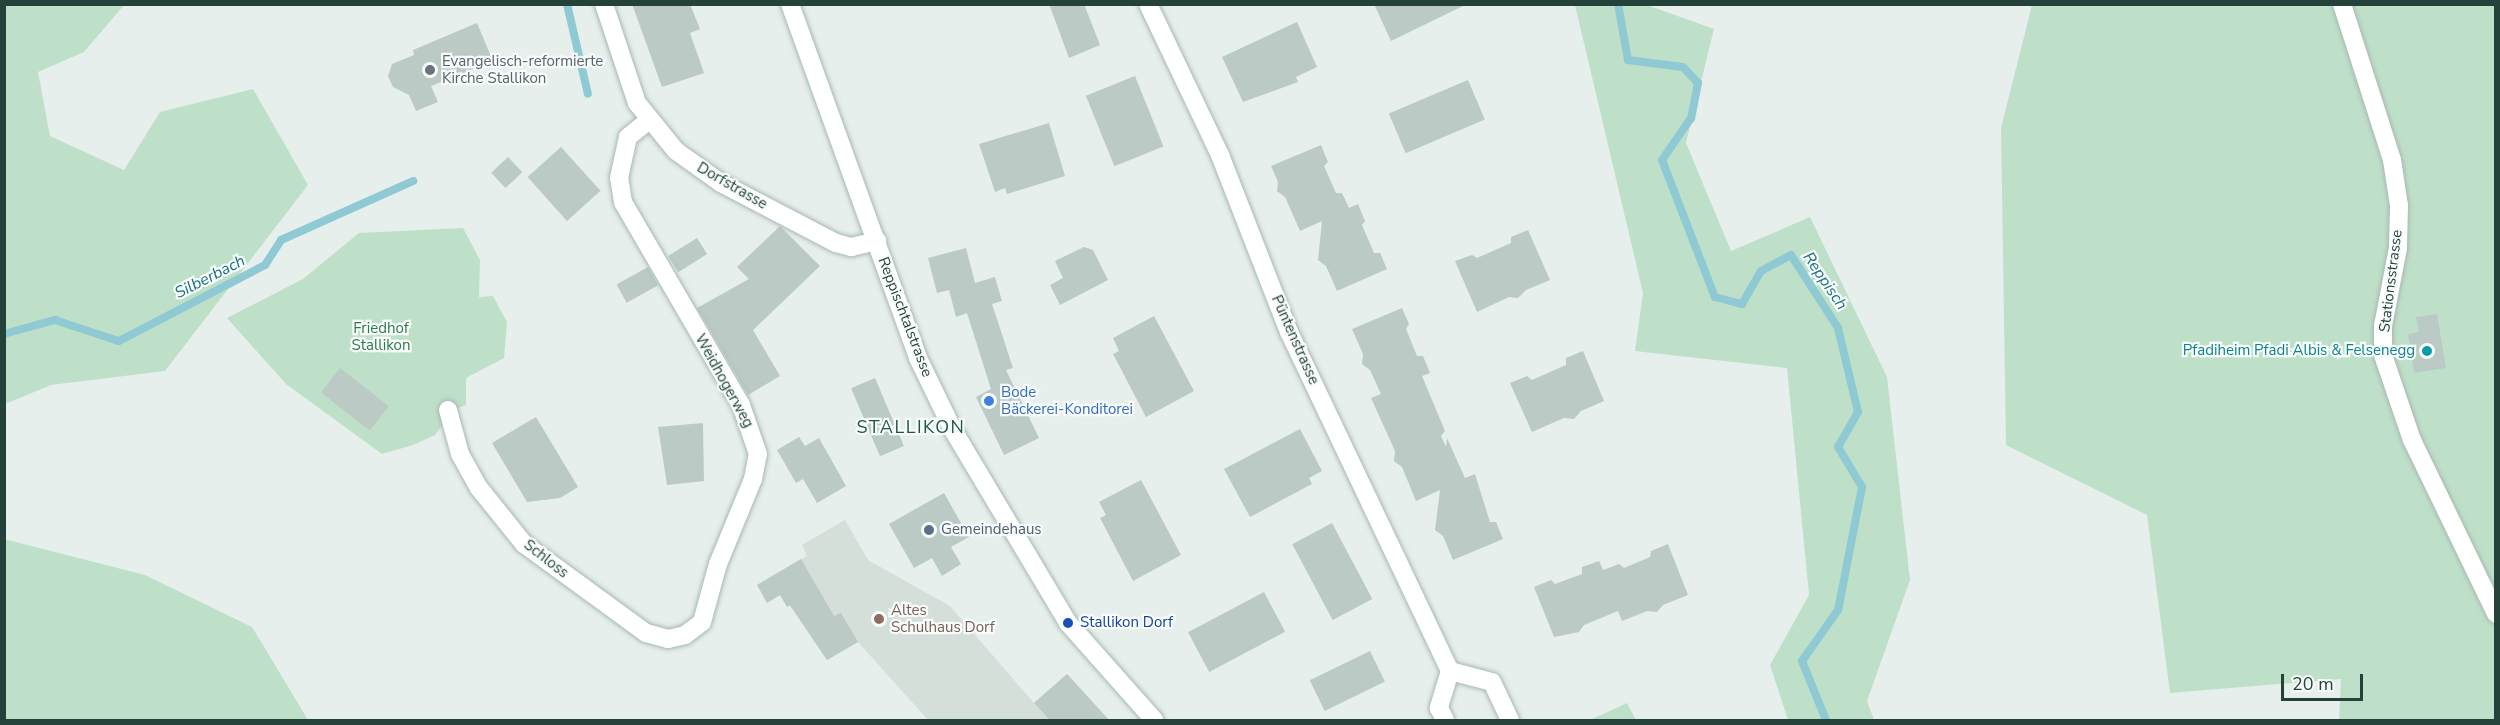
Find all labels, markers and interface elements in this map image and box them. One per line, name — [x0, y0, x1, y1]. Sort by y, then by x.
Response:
place label: Evangelisch-reformierte Kirche Stallikon — [442, 52, 603, 87]
marker: Evangelisch-reformierte Kirche Stallikon — [423, 63, 437, 77]
street label: Dorfstrasse — [694, 159, 770, 213]
street label: Stationsstrasse — [2376, 229, 2406, 333]
water label: Reppisch — [1799, 248, 1851, 314]
water label: Silberbach — [172, 251, 248, 303]
street label: Reppischtalstrasse — [874, 254, 936, 380]
street label: Püntenstrasse — [1267, 292, 1323, 388]
park label: Friedhof Stallikon — [352, 319, 410, 354]
street label: Weidhogerweg — [691, 331, 757, 431]
place label: Pfadiheim Pfadi Albis & Felsenegg — [2183, 342, 2415, 360]
marker: Pfadiheim Pfadi Albis & Felsenegg — [2420, 344, 2434, 358]
place label: Bode Bäckerei-Konditorei — [1001, 383, 1133, 418]
marker: Bode Bäckerei-Konditorei — [982, 394, 996, 408]
district label: STALLIKON — [857, 416, 965, 438]
place label: Gemeindehaus — [941, 521, 1042, 539]
marker: Gemeindehaus — [922, 523, 936, 537]
street label: Schloss — [520, 536, 572, 582]
place label: Altes Schulhaus Dorf — [891, 601, 995, 636]
marker: Altes Schulhaus Dorf — [872, 612, 886, 626]
place label: Stallikon Dorf — [1080, 614, 1173, 632]
marker: Stallikon Dorf — [1061, 616, 1075, 630]
scale bar — [2284, 662, 2366, 700]
text: 20 m — [2292, 672, 2334, 696]

